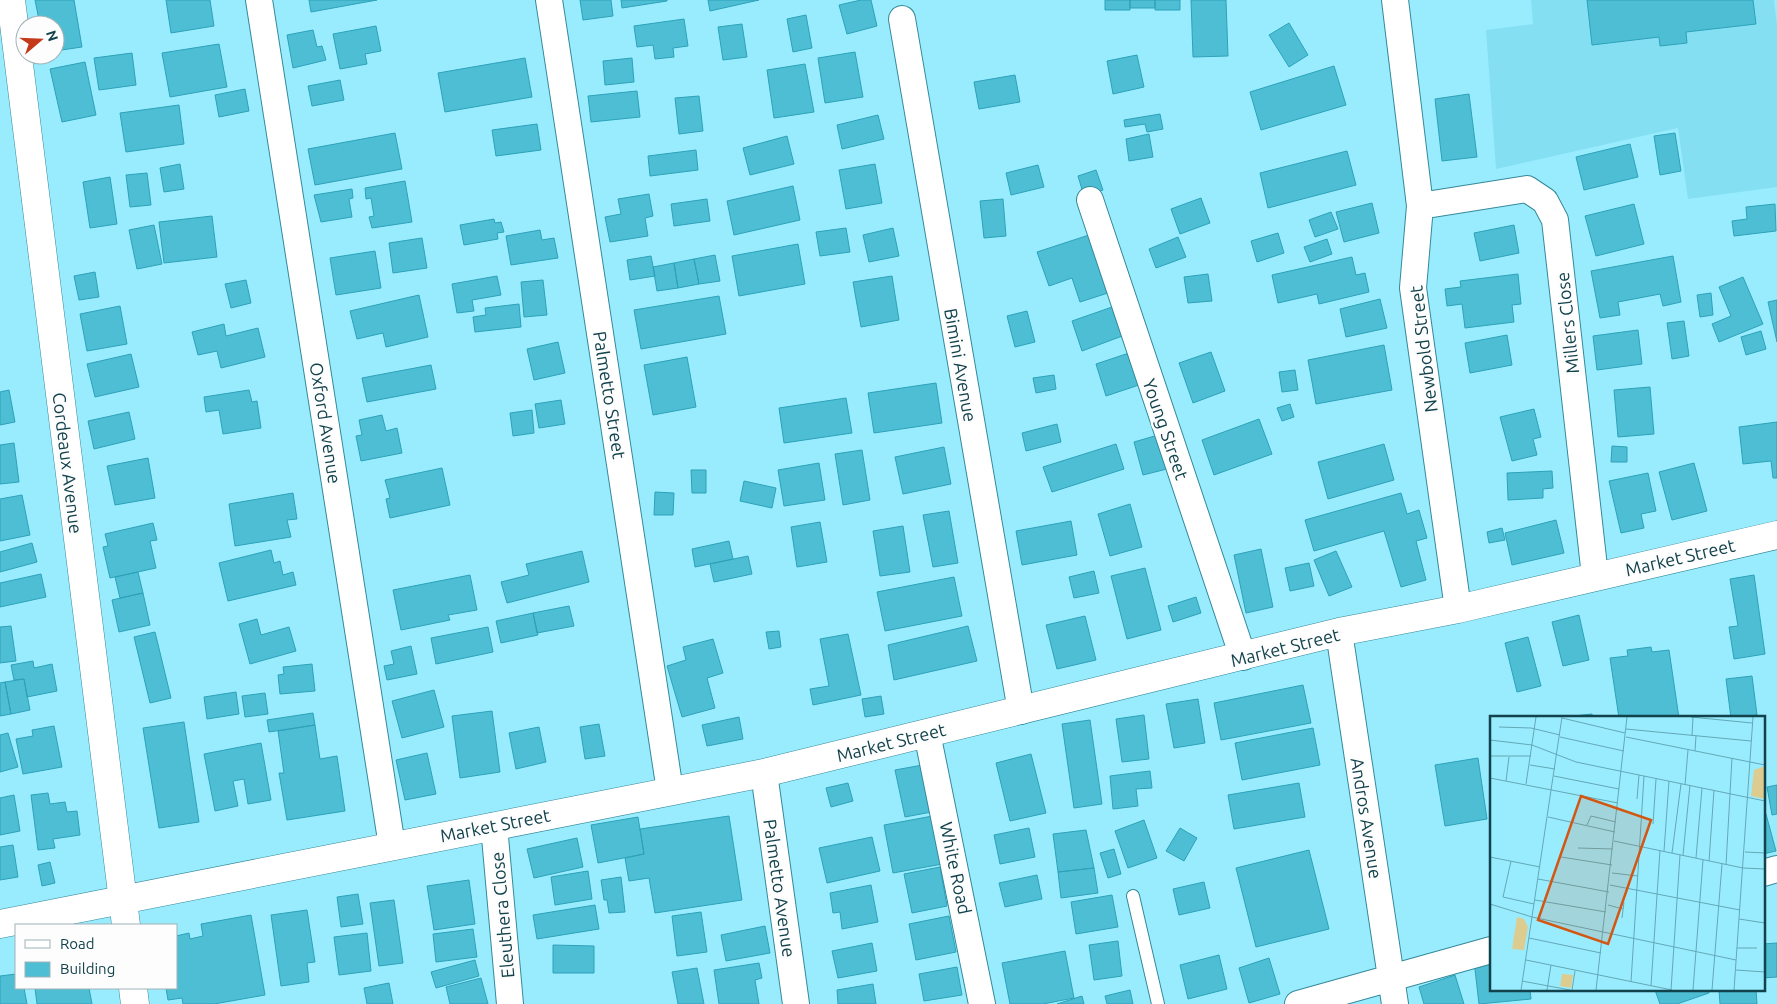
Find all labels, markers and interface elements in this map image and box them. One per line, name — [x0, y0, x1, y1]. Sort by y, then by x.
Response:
north arrow — [15, 15, 65, 65]
text: N — [43, 28, 62, 43]
street label: Millers Close — [1552, 271, 1582, 375]
street label: Newbold Street — [1405, 285, 1441, 413]
street label: Bimini Avenue — [941, 307, 981, 423]
street label: Palmetto Street — [590, 330, 630, 460]
street label: Oxford Avenue — [307, 361, 345, 485]
street label: Young Street — [1139, 376, 1193, 482]
street label: Cordeaux Avenue — [49, 391, 87, 535]
street label: Market Street — [1623, 535, 1737, 579]
street label: Market Street — [1228, 624, 1342, 670]
inset map — [1490, 716, 1764, 992]
street label: Market Street — [834, 719, 948, 765]
street label: Andros Avenue — [1348, 756, 1386, 880]
street label: Market Street — [438, 805, 552, 845]
street label: Palmetto Avenue — [760, 818, 800, 958]
street label: White Road — [936, 820, 976, 916]
street label: Eleuthera Close — [487, 851, 517, 979]
legend — [15, 924, 178, 989]
text: Road — [60, 935, 95, 952]
text: Building — [60, 960, 115, 977]

